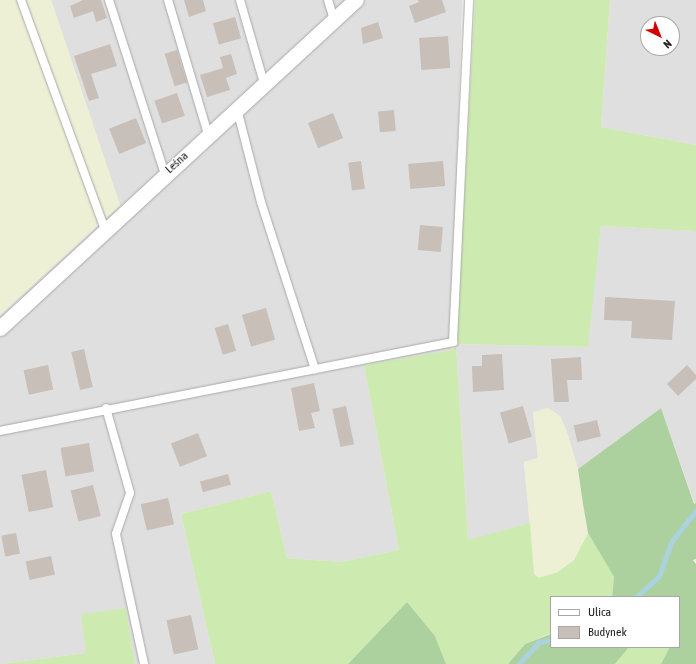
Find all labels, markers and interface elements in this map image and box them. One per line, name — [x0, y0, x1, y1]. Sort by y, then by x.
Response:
north arrow — [640, 16, 680, 56]
text: N — [661, 37, 674, 51]
street label: Leśna — [163, 149, 191, 177]
legend — [550, 596, 680, 648]
text: Ulica — [588, 605, 611, 619]
text: Budynek — [588, 625, 627, 639]

